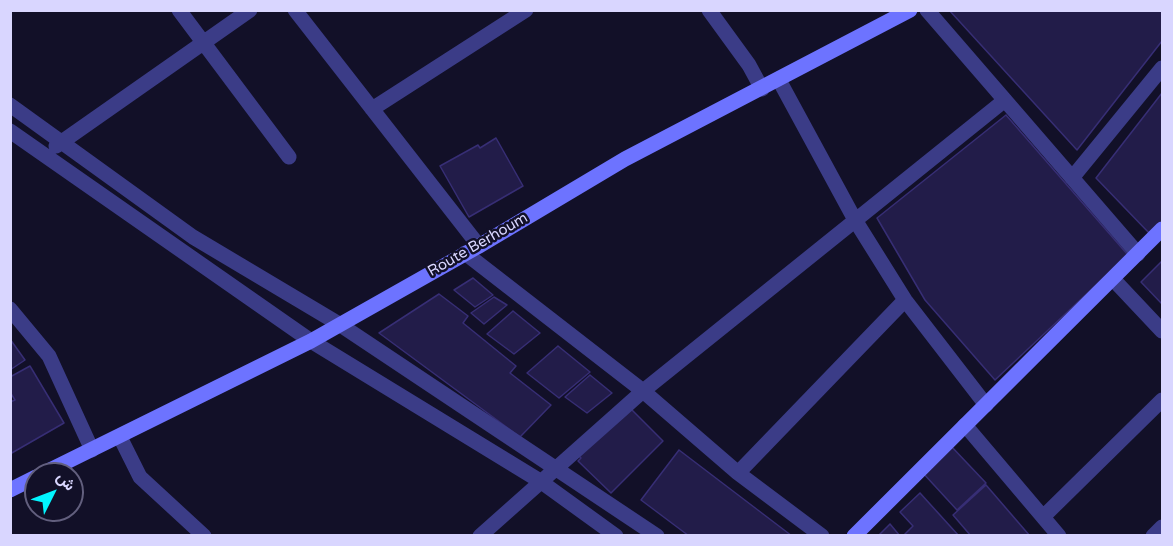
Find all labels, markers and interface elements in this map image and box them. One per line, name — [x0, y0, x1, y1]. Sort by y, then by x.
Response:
street label: Route Berhoum — [425, 209, 531, 281]
north arrow — [24, 462, 84, 522]
text: ش — [52, 467, 80, 495]

